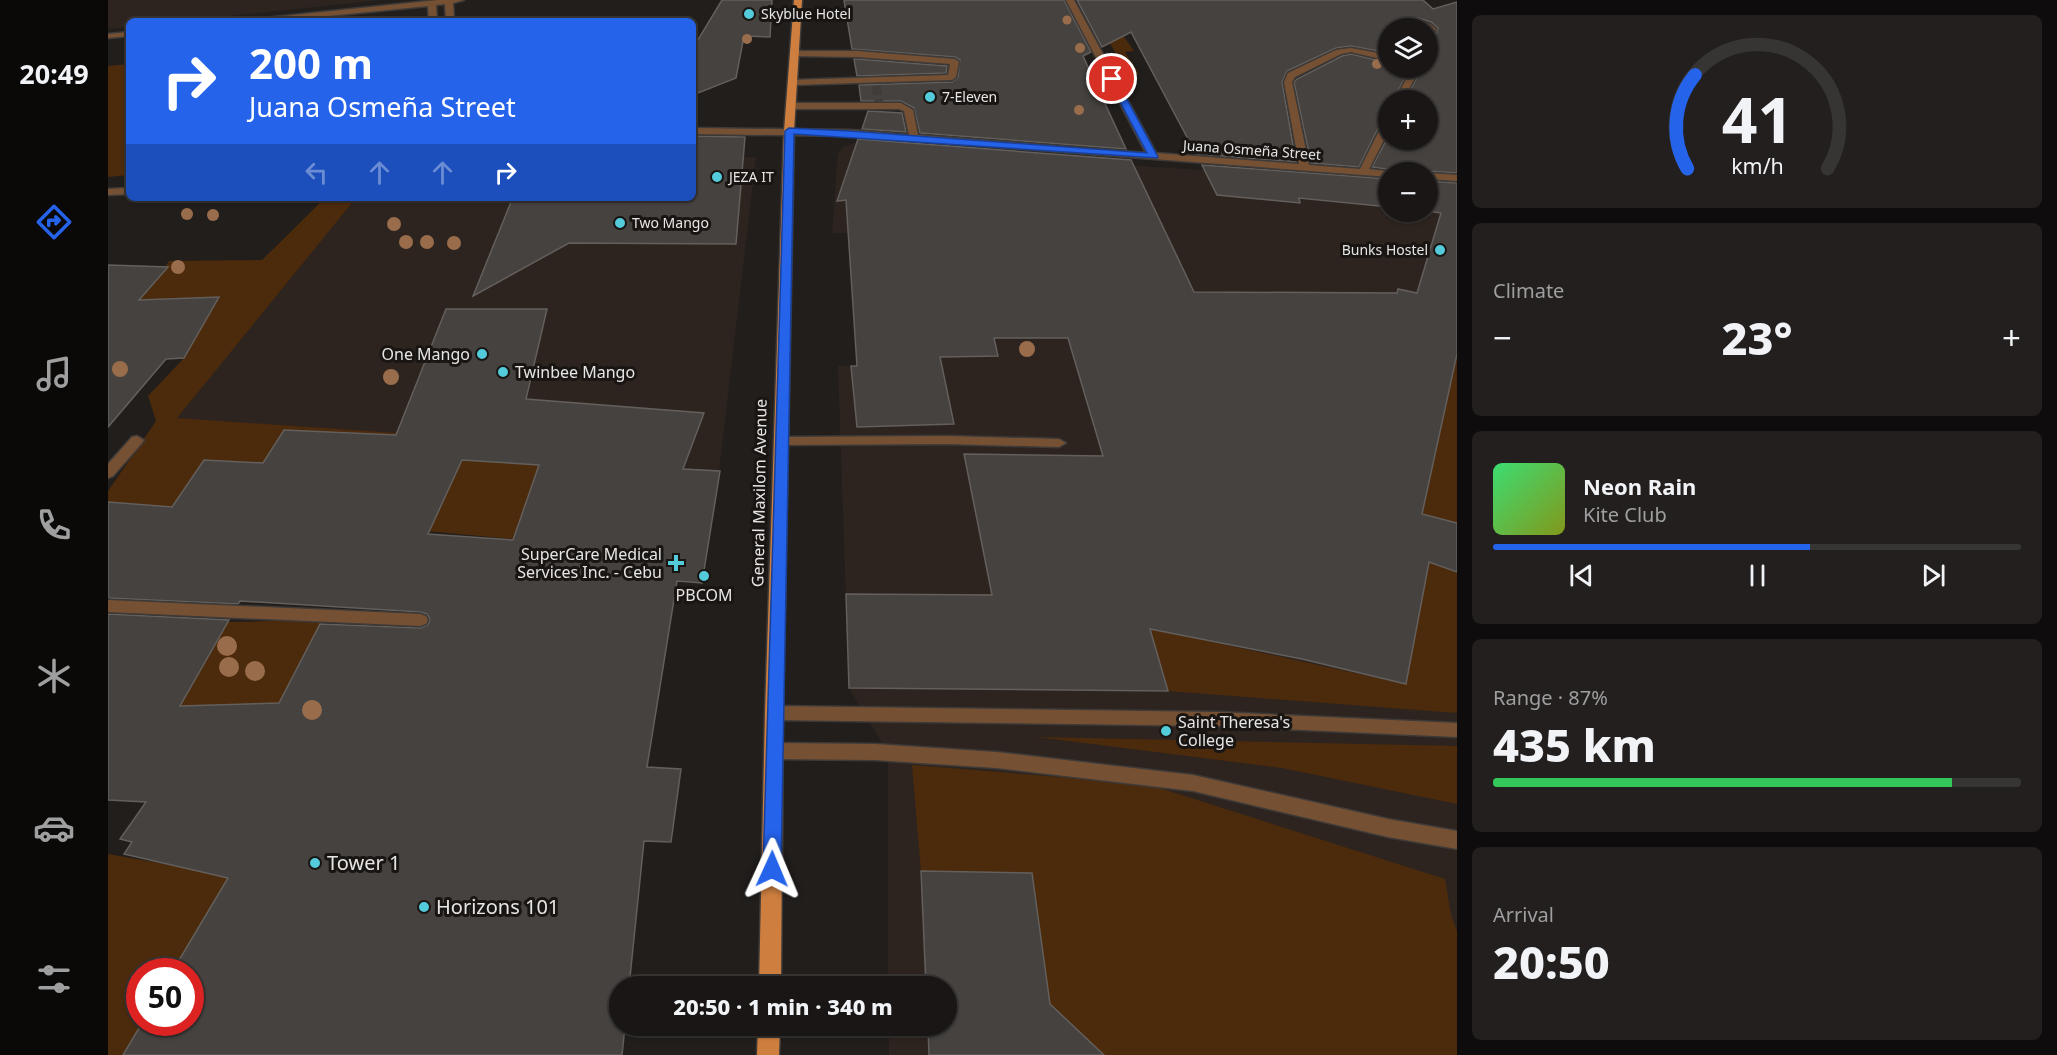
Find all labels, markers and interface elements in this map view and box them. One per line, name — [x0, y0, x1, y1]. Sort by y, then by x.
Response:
place label: Skyblue Hotel — [761, 4, 851, 23]
marker: Skyblue Hotel — [742, 7, 756, 21]
map controls — [1378, 18, 1438, 222]
button: layers — [1378, 18, 1438, 78]
text: 200 m — [249, 34, 373, 91]
icon: right — [150, 42, 228, 120]
pin — [1086, 53, 1137, 104]
text: 20:49 — [19, 55, 89, 92]
icon: arrive — [1095, 62, 1128, 95]
text: 41 — [1721, 76, 1793, 161]
place label: 7-Eleven — [942, 87, 997, 106]
text: Juana Osmeña Street — [249, 88, 516, 125]
marker: 7-Eleven — [923, 90, 937, 104]
button: + — [1378, 90, 1438, 150]
street label: Juana Osmeña Street — [1180, 135, 1322, 164]
text: km/h — [1731, 151, 1783, 180]
icon: left — [300, 156, 333, 189]
icon: ahead — [363, 156, 396, 189]
icon: ahead — [426, 156, 459, 189]
icon: right — [489, 156, 522, 189]
button: − — [1378, 162, 1438, 222]
place label: JEZA IT — [727, 167, 774, 186]
marker: JEZA IT — [710, 170, 724, 184]
icon: directions — [33, 201, 75, 243]
place label: Two Mango — [632, 213, 709, 232]
marker: Two Mango — [613, 216, 627, 230]
place label: Bunks Hostel — [1342, 240, 1428, 259]
marker: Bunks Hostel — [1433, 243, 1447, 257]
text: Climate — [1493, 277, 1564, 304]
text: 23° — [1721, 307, 1793, 368]
text: − — [1493, 315, 1512, 360]
text: + — [2002, 315, 2021, 360]
place label: One Mango — [382, 343, 470, 365]
marker: One Mango — [475, 347, 489, 361]
icon: music — [33, 353, 75, 395]
place label: Twinbee Mango — [515, 361, 635, 383]
marker: Twinbee Mango — [496, 365, 510, 379]
street label: General Maxilom Avenue — [746, 399, 772, 587]
text: Neon Rain — [1583, 471, 1696, 501]
text: Kite Club — [1583, 501, 1667, 528]
icon: phone — [33, 504, 75, 546]
place label: SuperCare Medical Services Inc. - Cebu — [517, 543, 662, 583]
marker: SuperCare Medical Services Inc. - Cebu — [667, 554, 685, 572]
icon: previous — [1565, 559, 1598, 592]
icon: pause — [1741, 559, 1774, 592]
icon: next — [1917, 559, 1950, 592]
marker: PBCOM — [697, 569, 711, 583]
place label: PBCOM — [676, 584, 732, 606]
icon: climate — [33, 655, 75, 697]
text: Range · 87% — [1493, 684, 1608, 711]
place label: Saint Theresa's College — [1178, 711, 1290, 751]
text: 435 km — [1493, 714, 1656, 775]
marker: Saint Theresa's College — [1159, 724, 1173, 738]
icon: car — [33, 807, 75, 849]
position arrow — [740, 837, 804, 901]
place label: Tower 1 — [327, 849, 400, 876]
marker: Tower 1 — [308, 856, 322, 870]
place label: Horizons 101 — [436, 893, 559, 920]
marker: Horizons 101 — [417, 900, 431, 914]
text: Arrival — [1493, 901, 1554, 928]
text: 20:50 — [1493, 931, 1610, 992]
icon: filters — [33, 958, 75, 1000]
speed limit sign: 50 — [126, 958, 204, 1036]
text: 20:50 · 1 min · 340 m — [673, 991, 893, 1021]

